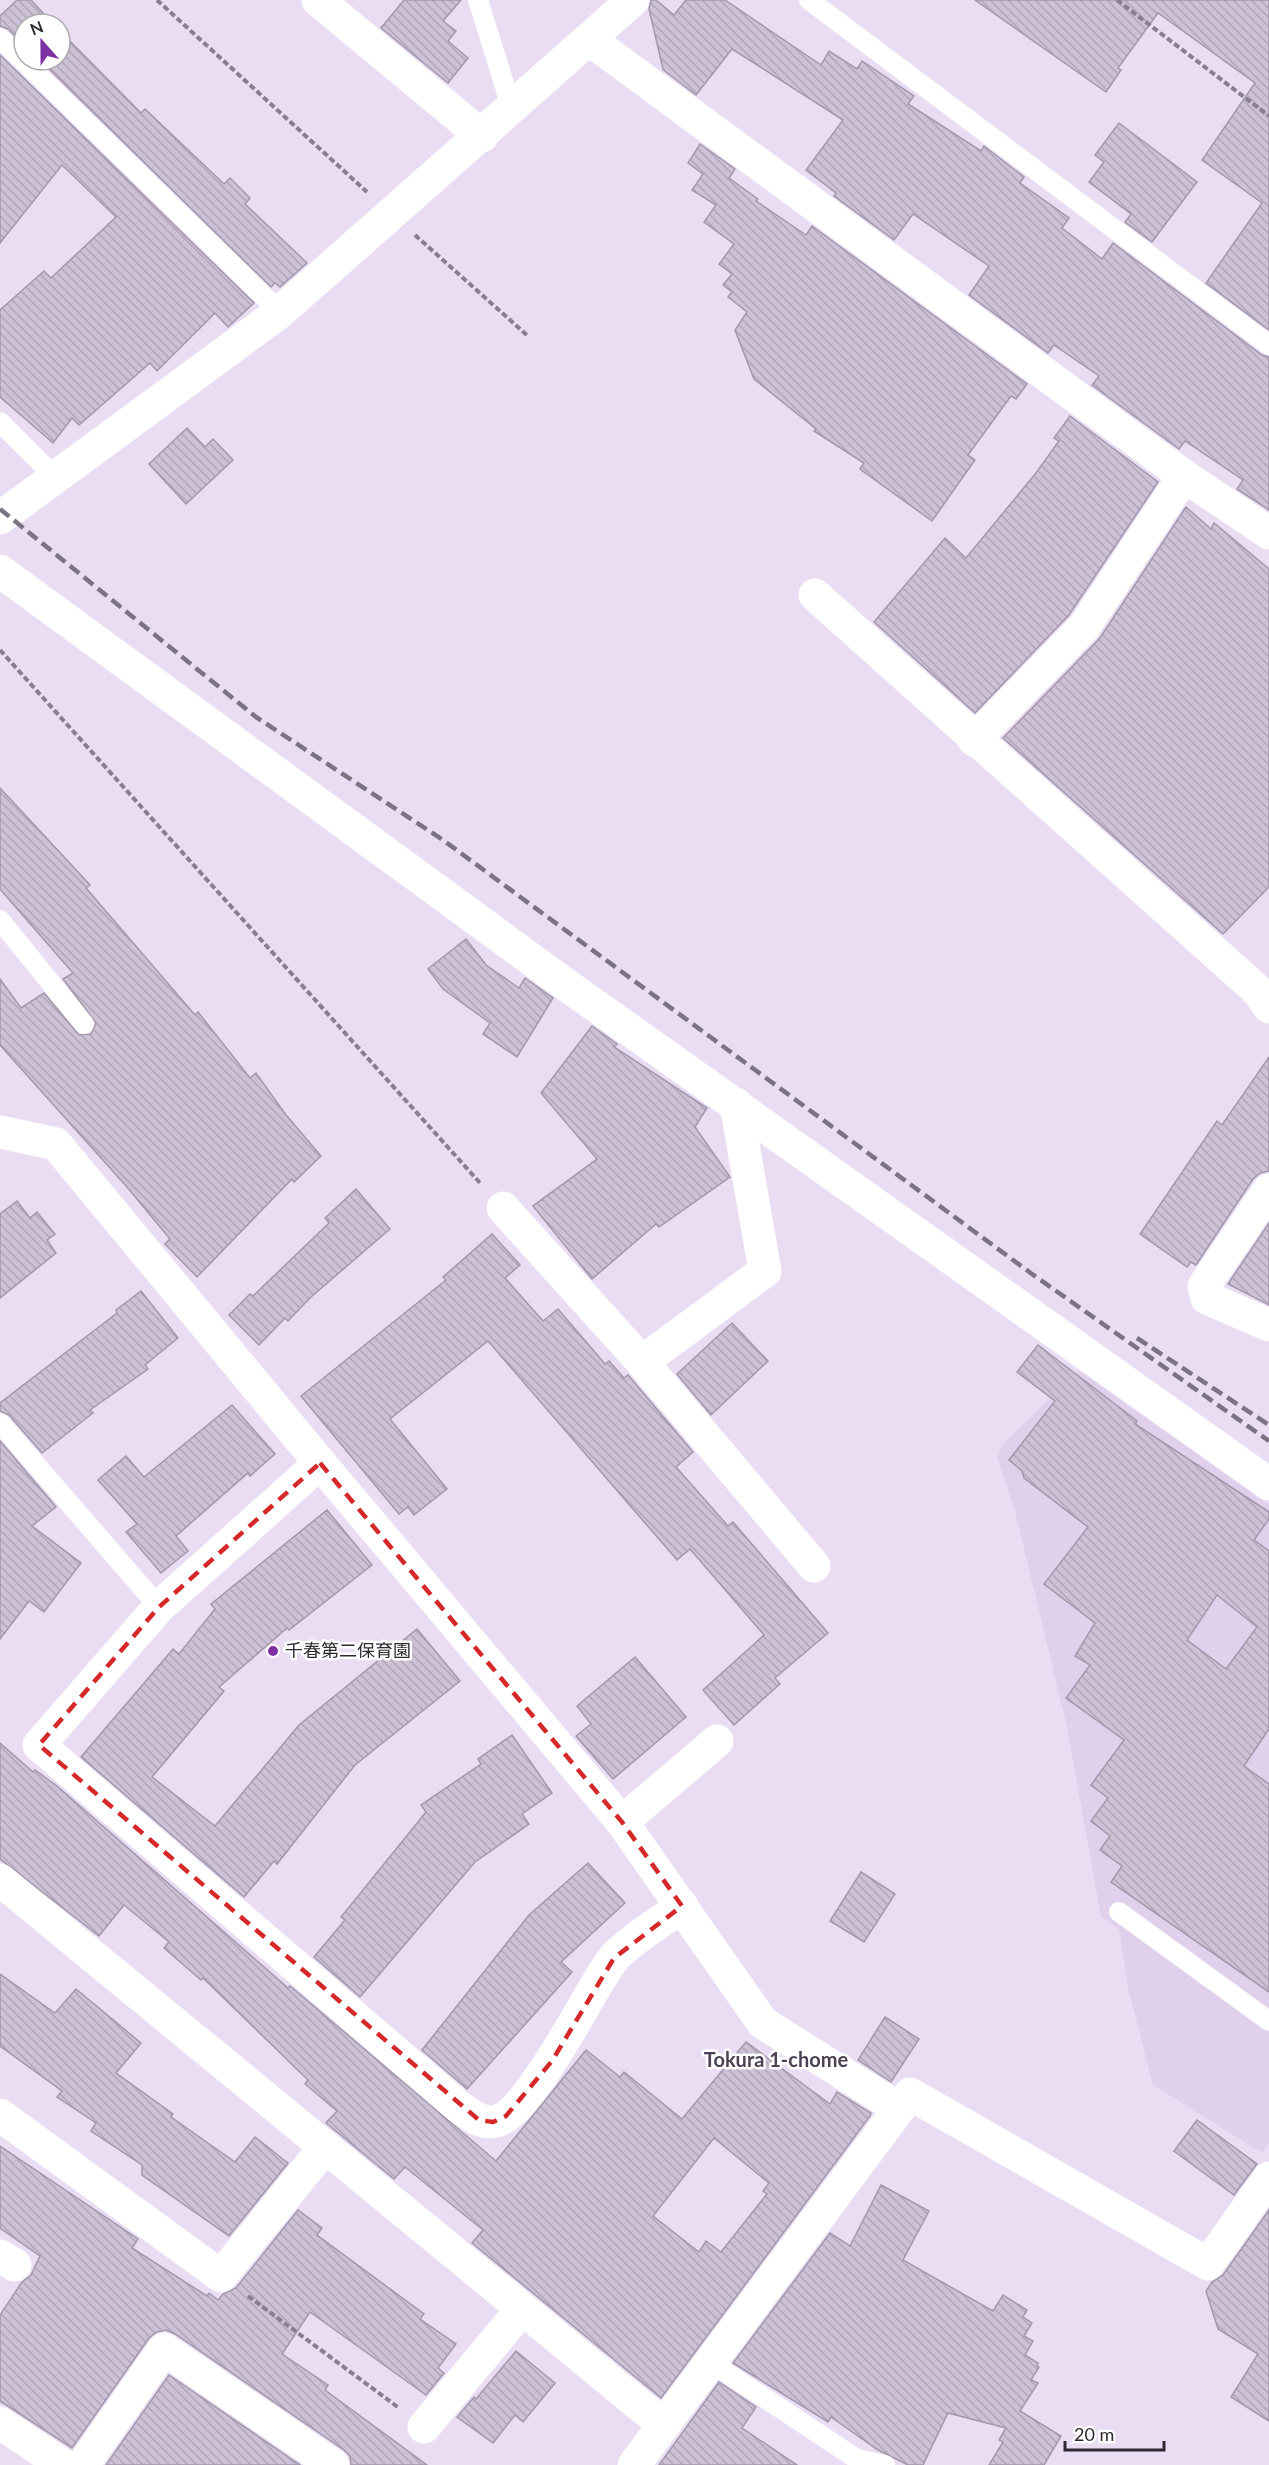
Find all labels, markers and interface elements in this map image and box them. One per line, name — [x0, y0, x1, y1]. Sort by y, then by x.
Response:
north arrow — [12, 12, 72, 72]
text: N — [27, 16, 46, 39]
place label: 千春第二保育園 — [285, 1639, 411, 1661]
marker: 千春第二保育園 — [266, 1644, 280, 1658]
district label: Tokura 1-chome — [704, 2047, 848, 2071]
scale bar — [1065, 2414, 1164, 2452]
text: 20 m — [1074, 2423, 1114, 2445]

